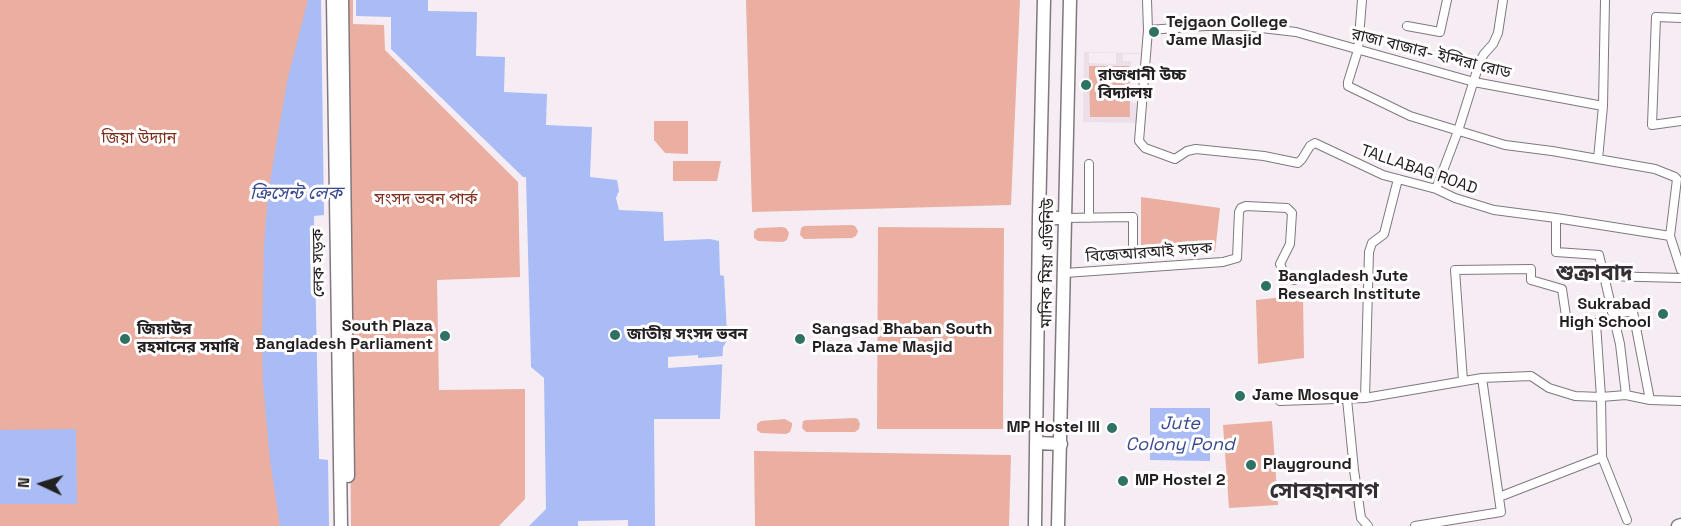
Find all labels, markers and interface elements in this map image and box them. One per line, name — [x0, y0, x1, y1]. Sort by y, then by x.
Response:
place label: Tejgaon College Jame Masjid — [1166, 13, 1288, 51]
marker: Tejgaon College Jame Masjid — [1147, 25, 1161, 39]
street label: রাজা বাজার- ইন্দিরা রোড — [1349, 25, 1513, 83]
place label: রাজধানী উচ্চ বিদ্যালয় — [1098, 66, 1186, 104]
marker: রাজধানী উচ্চ বিদ্যালয় — [1079, 78, 1093, 92]
park label: জিয়া উদ্যান — [102, 129, 176, 149]
street label: TALLABAG ROAD — [1358, 141, 1480, 199]
water label: ক্রিসেন্ট লেক — [250, 183, 342, 205]
park label: সংসদ ভবন পার্ক — [374, 190, 478, 210]
street label: মানিক মিয়া এভিনিউ — [1037, 198, 1059, 328]
street label: লেক সড়ক — [309, 228, 329, 298]
street label: বিজেআরআই সড়ক — [1085, 239, 1213, 267]
district label: শুক্রাবাদ — [1556, 261, 1632, 287]
place label: Bangladesh Jute Research Institute — [1278, 267, 1421, 305]
marker: Bangladesh Jute Research Institute — [1259, 279, 1273, 293]
place label: Sukrabad High School — [1559, 295, 1651, 333]
marker: Sukrabad High School — [1656, 307, 1670, 321]
place label: South Plaza Bangladesh Parliament — [255, 317, 433, 355]
place label: জিয়াউর রহমানের সমাধি — [137, 320, 239, 358]
place label: Sangsad Bhaban South Plaza Jame Masjid — [812, 320, 992, 358]
place label: জাতীয় সংসদ ভবন — [627, 325, 747, 345]
marker: জাতীয় সংসদ ভবন — [608, 328, 622, 342]
marker: South Plaza Bangladesh Parliament — [438, 329, 452, 343]
marker: জিয়াউর রহমানের সমাধি — [118, 332, 132, 346]
marker: Sangsad Bhaban South Plaza Jame Masjid — [793, 332, 807, 346]
place label: Jame Mosque — [1252, 386, 1359, 406]
marker: Jame Mosque — [1233, 389, 1247, 403]
water label: Jute Colony Pond — [1125, 413, 1235, 456]
place label: MP Hostel III — [1006, 418, 1100, 438]
marker: MP Hostel III — [1105, 421, 1119, 435]
north arrow — [12, 454, 72, 514]
place label: Playground — [1263, 455, 1352, 475]
marker: Playground — [1244, 458, 1258, 472]
place label: MP Hostel 2 — [1135, 471, 1225, 491]
marker: MP Hostel 2 — [1116, 474, 1130, 488]
text: N — [13, 477, 34, 489]
district label: সোবহানবাগ — [1269, 479, 1379, 505]

